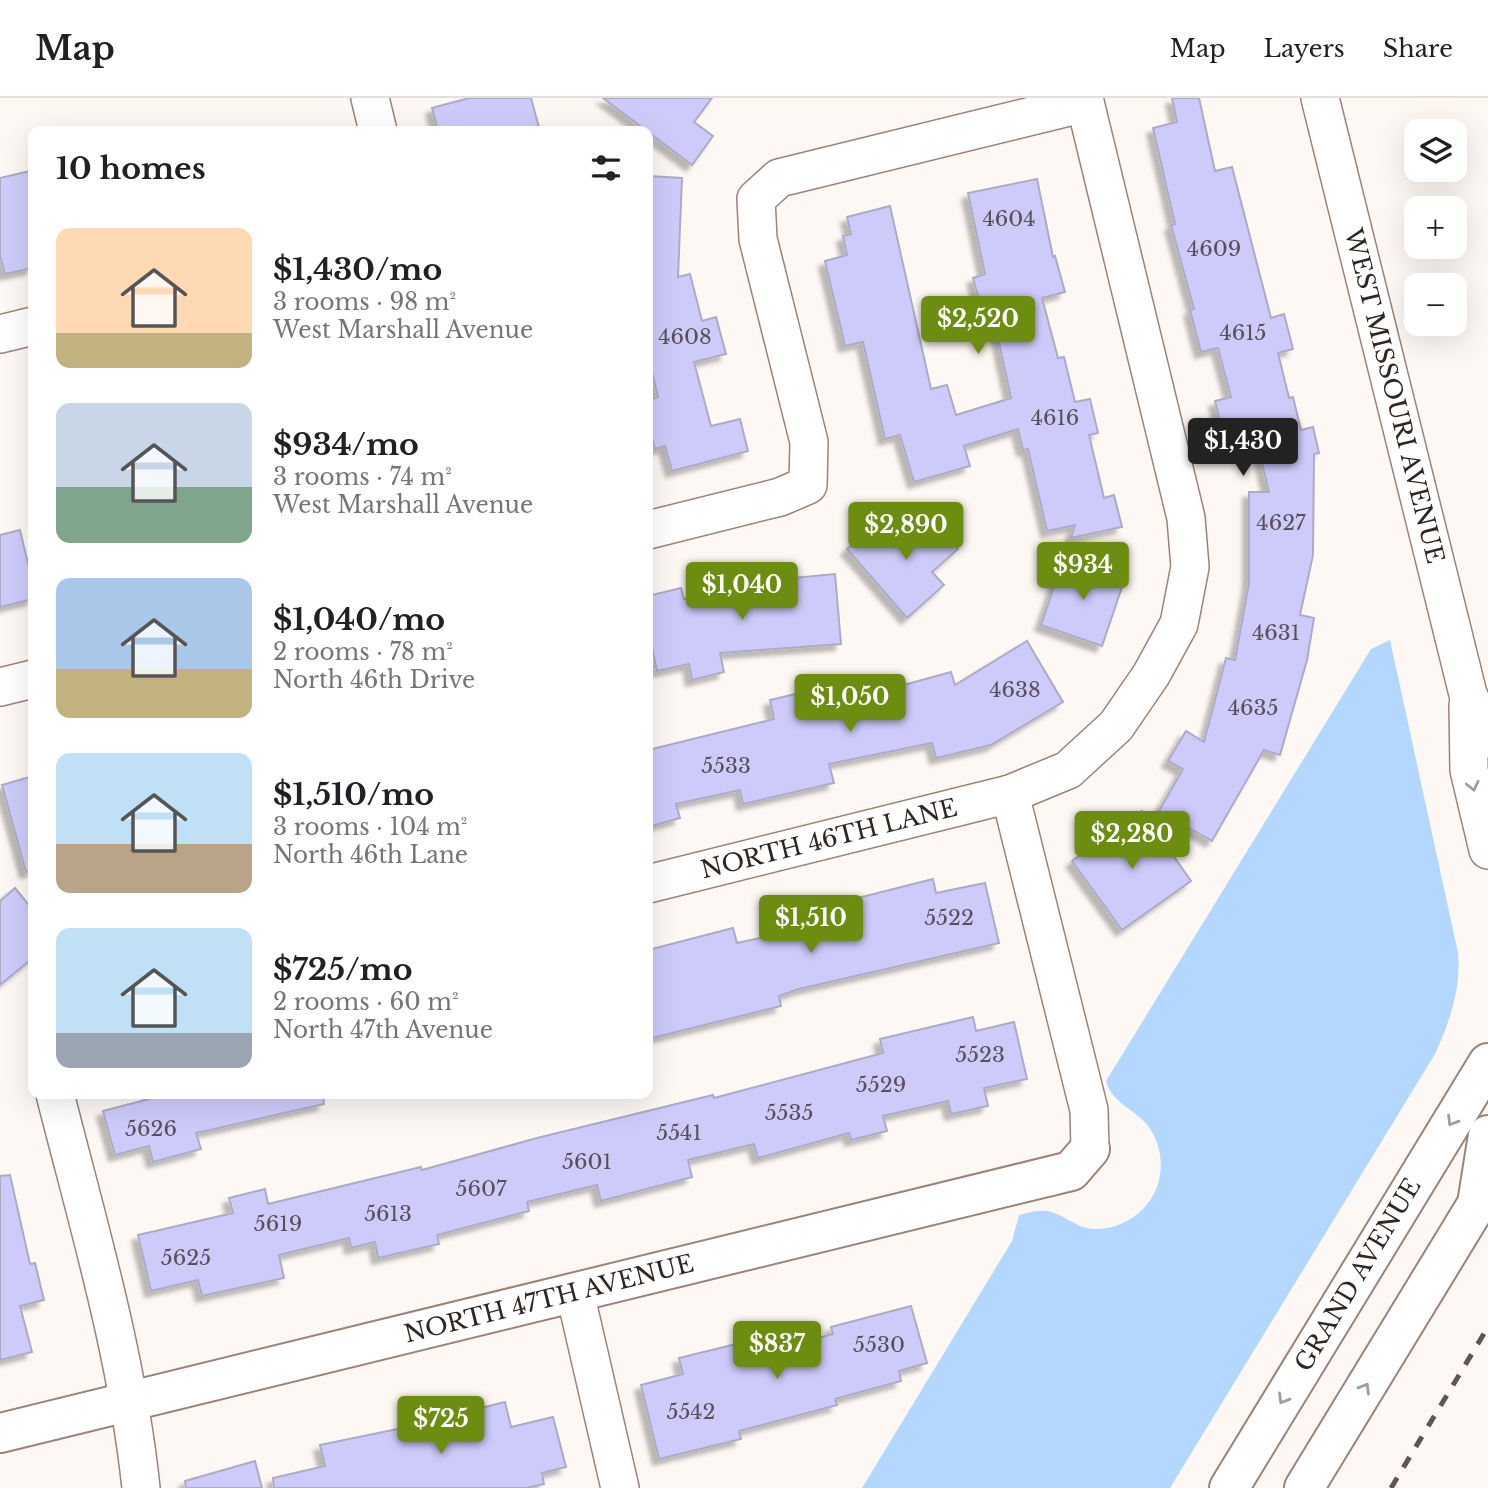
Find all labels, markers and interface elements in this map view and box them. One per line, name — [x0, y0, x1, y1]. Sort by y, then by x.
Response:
text: Map — [35, 28, 115, 69]
text: Map — [1170, 34, 1226, 63]
text: Layers — [1264, 34, 1345, 63]
text: Share — [1383, 34, 1453, 63]
map controls — [1404, 119, 1467, 336]
button: layers — [1404, 119, 1467, 182]
icon: filters — [587, 149, 625, 187]
text: 10 homes — [56, 150, 206, 187]
button: + — [1404, 196, 1467, 259]
house number: 4604 — [982, 206, 1036, 232]
street label: WEST MISSOURI AVENUE — [1339, 224, 1450, 566]
house number: 4609 — [1187, 236, 1241, 262]
text: $1,430/mo — [273, 251, 442, 288]
icon: home — [112, 256, 196, 340]
button: − — [1404, 273, 1467, 336]
text: 3 rooms · 98 m² — [273, 288, 456, 316]
pin: $2,520 — [921, 296, 1035, 356]
text: $2,520 — [937, 305, 1019, 333]
text: West Marshall Avenue — [273, 316, 533, 344]
house number: 4615 — [1219, 320, 1267, 346]
house number: 4608 — [658, 324, 712, 350]
house number: 4616 — [1031, 405, 1079, 431]
pin: $1,430 — [1186, 418, 1300, 478]
text: $934/mo — [273, 426, 419, 463]
text: $1,430 — [1204, 427, 1282, 455]
icon: home — [112, 431, 196, 515]
text: 3 rooms · 74 m² — [273, 463, 452, 491]
text: West Marshall Avenue — [273, 491, 533, 519]
pin: $2,890 — [849, 503, 963, 562]
house number: 4627 — [1256, 510, 1306, 536]
text: $2,890 — [864, 511, 948, 539]
pin: $934 — [1042, 542, 1124, 602]
text: $934 — [1053, 551, 1113, 579]
pin: $1,040 — [685, 562, 799, 622]
text: $1,040 — [702, 571, 782, 599]
text: $1,040/mo — [273, 601, 445, 638]
icon: home — [112, 606, 196, 690]
house number: 4631 — [1252, 620, 1300, 646]
text: 2 rooms · 78 m² — [273, 638, 453, 666]
text: North 46th Drive — [273, 666, 475, 694]
pin: $1,050 — [793, 674, 907, 734]
house number: 4638 — [989, 677, 1041, 703]
text: $1,050 — [811, 683, 889, 711]
house number: 4635 — [1228, 695, 1278, 721]
house number: 5533 — [701, 753, 751, 779]
text: $1,510/mo — [273, 776, 434, 813]
one-way arrow — [1465, 780, 1479, 792]
icon: home — [112, 781, 196, 865]
street label: NORTH 46TH LANE — [698, 793, 960, 884]
pin: $2,280 — [1075, 812, 1189, 871]
text: 3 rooms · 104 m² — [273, 813, 467, 841]
text: $2,280 — [1091, 820, 1173, 848]
text: North 46th Lane — [273, 841, 468, 869]
pin: $1,510 — [754, 896, 868, 955]
text: $1,510 — [775, 904, 847, 932]
house number: 5522 — [924, 905, 974, 931]
text: $725/mo — [273, 951, 412, 988]
icon: home — [112, 956, 196, 1040]
text: 2 rooms · 60 m² — [273, 988, 459, 1016]
text: North 47th Avenue — [273, 1016, 493, 1044]
house number: 5523 — [955, 1042, 1005, 1068]
house number: 5529 — [856, 1072, 906, 1098]
house number: 5535 — [765, 1100, 813, 1126]
one-way arrow — [1448, 1113, 1461, 1126]
house number: 5626 — [125, 1116, 177, 1142]
house number: 5541 — [656, 1120, 702, 1146]
house number: 5601 — [562, 1149, 612, 1175]
street label: GRAND AVENUE — [1289, 1173, 1427, 1376]
house number: 5607 — [456, 1176, 507, 1202]
house number: 5613 — [364, 1201, 412, 1227]
house number: 5619 — [254, 1211, 302, 1237]
house number: 5625 — [161, 1245, 211, 1271]
street label: NORTH 47TH AVENUE — [401, 1248, 697, 1349]
pin: $837 — [736, 1322, 818, 1381]
text: $837 — [749, 1330, 805, 1358]
house number: 5530 — [853, 1332, 905, 1358]
one-way arrow — [1356, 1382, 1369, 1395]
one-way arrow — [1278, 1391, 1291, 1404]
pin: $725 — [400, 1396, 482, 1456]
house number: 5542 — [666, 1399, 716, 1425]
text: $725 — [413, 1405, 469, 1433]

